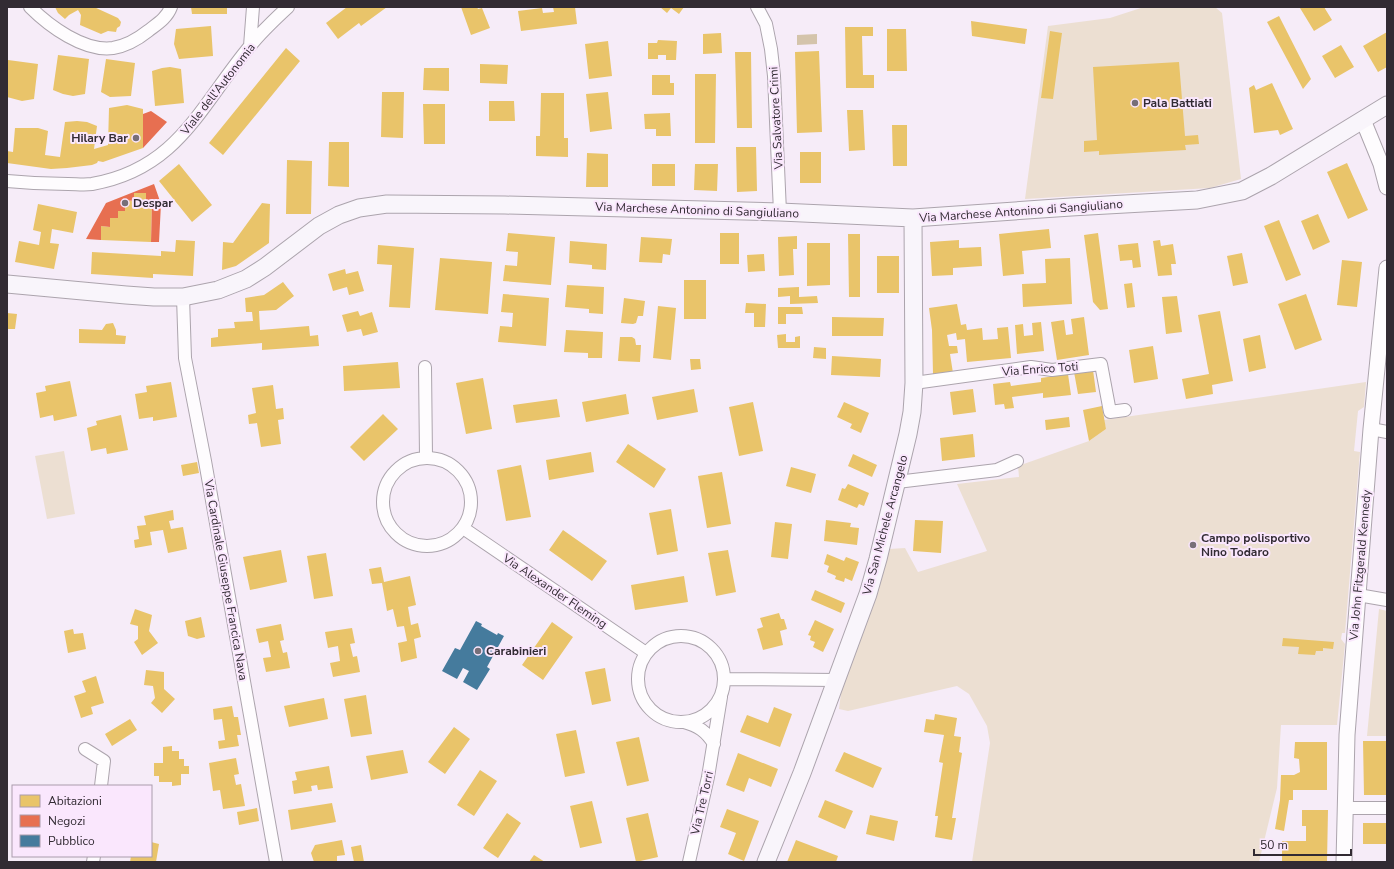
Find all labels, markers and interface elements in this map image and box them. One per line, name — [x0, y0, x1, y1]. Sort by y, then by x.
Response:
street label: Viale dell'Autonomia — [177, 40, 259, 139]
street label: Via Salvatore Crimi — [765, 66, 787, 171]
place label: Pala Battiati — [1143, 95, 1212, 111]
marker: Pala Battiati — [1130, 98, 1140, 108]
place label: Hilary Bar — [71, 130, 128, 146]
marker: Hilary Bar — [131, 133, 141, 143]
place label: Despar — [133, 195, 173, 211]
street label: Via Marchese Antonino di Sangiuliano — [918, 196, 1124, 226]
marker: Despar — [120, 198, 130, 208]
street label: Via Marchese Antonino di Sangiuliano — [594, 198, 800, 222]
street label: Via Enrico Toti — [1000, 358, 1079, 380]
street label: Via San Michele Arcangelo — [858, 453, 911, 598]
street label: Via Cardinale Giuseppe Francica Nava — [200, 477, 252, 682]
street label: Via John Fitzgerald Kennedy — [1345, 488, 1375, 642]
place label: Campo polisportivo Nino Todaro — [1201, 530, 1310, 560]
marker: Campo polisportivo Nino Todaro — [1188, 540, 1198, 550]
street label: Via Alexander Fleming — [499, 550, 610, 632]
place label: Carabinieri — [486, 643, 546, 659]
marker: Carabinieri — [473, 646, 483, 656]
street label: Via Tre Torri — [687, 770, 717, 837]
legend — [12, 785, 152, 857]
text: Abitazioni — [48, 793, 102, 809]
text: Negozi — [48, 813, 85, 829]
scale bar — [1254, 831, 1351, 857]
text: Pubblico — [48, 833, 95, 849]
text: 50 m — [1260, 837, 1288, 853]

